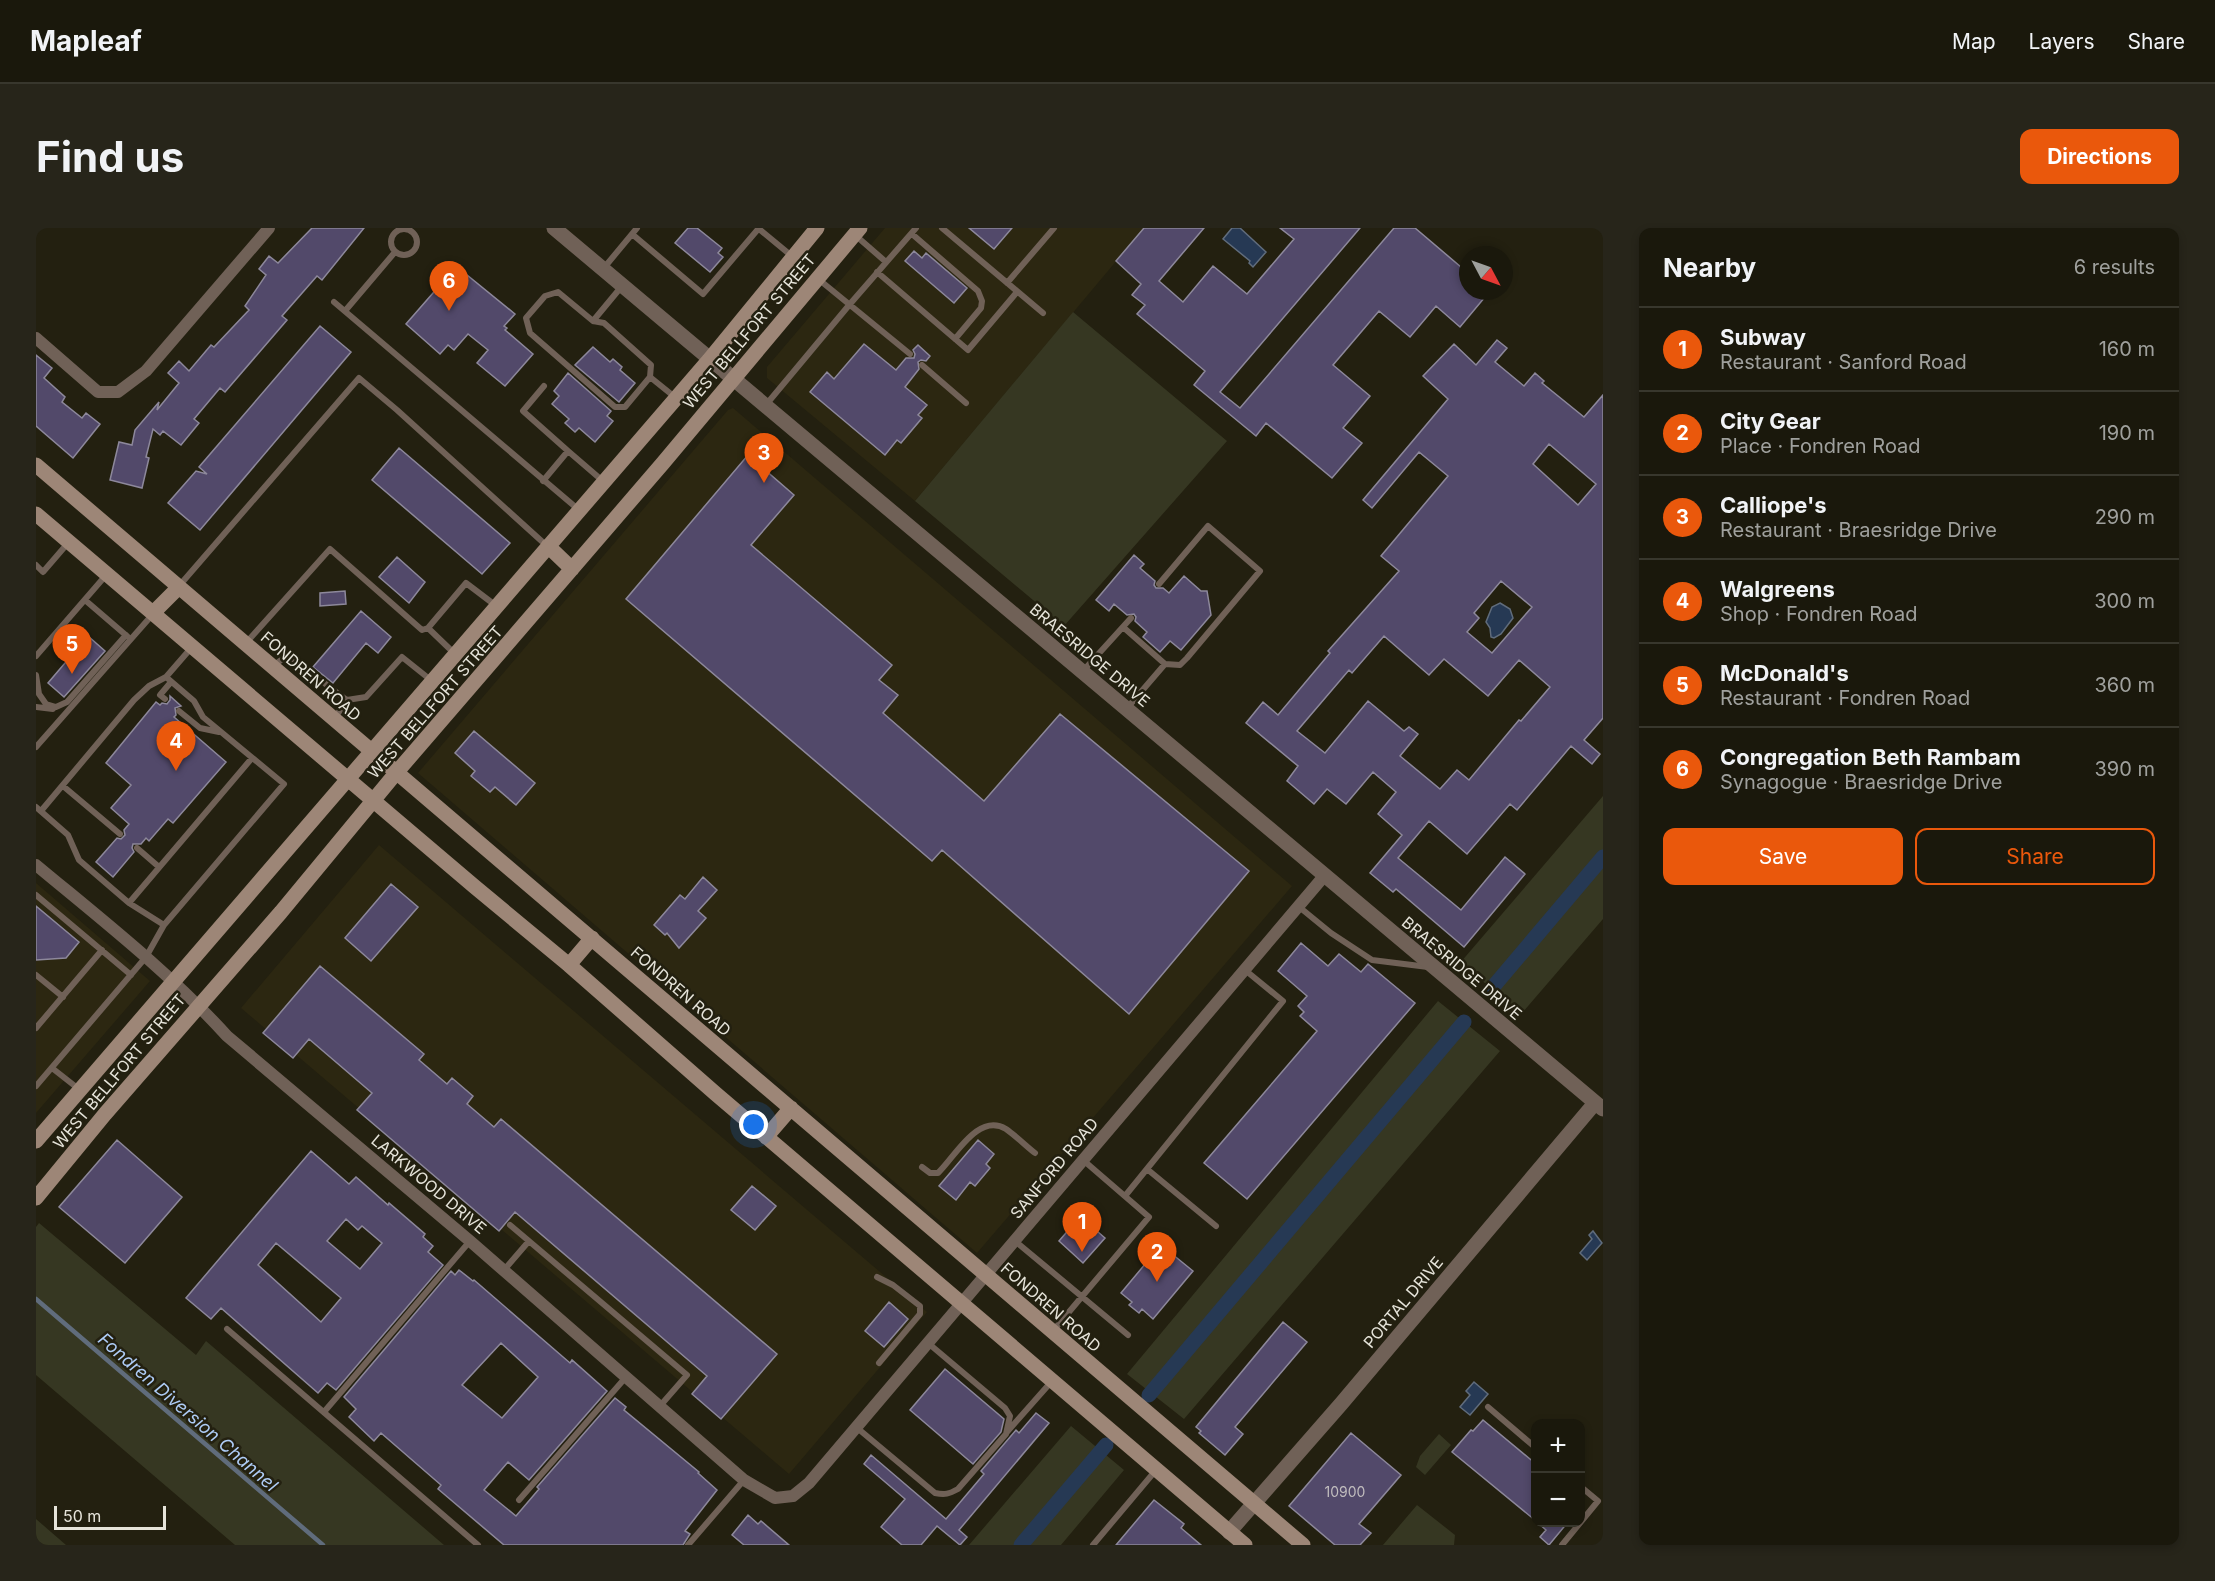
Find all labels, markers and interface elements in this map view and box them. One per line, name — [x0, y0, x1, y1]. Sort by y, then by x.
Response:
text: Mapleaf — [30, 24, 142, 58]
text: Map — [1952, 29, 1996, 54]
text: Layers — [2029, 29, 2095, 54]
text: Share — [2128, 29, 2185, 54]
button: Directions — [2020, 129, 2179, 184]
text: Find us — [36, 131, 184, 182]
north arrow — [1459, 246, 1513, 300]
street label: WEST BELLFORT STREET — [678, 250, 820, 412]
text: Nearby — [1663, 252, 1756, 283]
text: 6 results — [2074, 255, 2155, 279]
pin: 6 — [430, 262, 468, 311]
text: Subway — [1720, 324, 1806, 350]
text: 1 — [1678, 337, 1687, 361]
text: 160 m — [2099, 337, 2155, 361]
text: Restaurant · Sanford Road — [1720, 350, 1967, 374]
text: City Gear — [1720, 408, 1821, 434]
text: 2 — [1676, 421, 1689, 445]
text: 190 m — [2099, 421, 2155, 445]
pin: 3 — [744, 434, 784, 483]
text: Place · Fondren Road — [1720, 434, 1921, 458]
text: Calliope's — [1720, 492, 1827, 518]
text: 3 — [1676, 505, 1689, 529]
text: 290 m — [2095, 505, 2155, 529]
text: Restaurant · Braesridge Drive — [1720, 518, 1997, 542]
text: Walgreens — [1720, 576, 1835, 602]
text: 4 — [1676, 589, 1689, 613]
text: 300 m — [2094, 589, 2155, 613]
street label: BRAESRIDGE DRIVE — [1026, 599, 1154, 711]
text: Shop · Fondren Road — [1720, 602, 1918, 626]
street label: WEST BELLFORT STREET — [363, 622, 507, 782]
pin: 5 — [52, 624, 92, 674]
street label: FONDREN ROAD — [257, 627, 365, 725]
text: McDonald's — [1720, 660, 1849, 686]
text: 5 — [1676, 673, 1689, 697]
text: 360 m — [2094, 673, 2155, 697]
text: Restaurant · Fondren Road — [1720, 686, 1970, 710]
pin: 4 — [156, 722, 196, 771]
text: Congregation Beth Rambam — [1720, 744, 2021, 770]
text: 6 — [1676, 757, 1689, 781]
text: 390 m — [2094, 757, 2155, 781]
text: Synagogue · Braesridge Drive — [1720, 770, 2002, 794]
button: Save — [1663, 828, 1903, 885]
button: Share — [1915, 828, 2155, 885]
street label: BRAESRIDGE DRIVE — [1398, 912, 1526, 1024]
street label: FONDREN ROAD — [627, 942, 735, 1040]
street label: WEST BELLFORT STREET — [48, 990, 190, 1152]
your location — [739, 1110, 768, 1139]
street label: SANFORD ROAD — [1006, 1113, 1102, 1223]
street label: LARKWOOD DRIVE — [367, 1130, 491, 1238]
pin: 1 — [1062, 1202, 1102, 1252]
pin: 2 — [1138, 1232, 1176, 1282]
street label: PORTAL DRIVE — [1359, 1252, 1447, 1352]
street label: FONDREN ROAD — [997, 1258, 1105, 1356]
water label: Fondren Diversion Channel — [94, 1328, 282, 1496]
map controls — [1531, 1419, 1585, 1527]
button: + — [1531, 1419, 1585, 1473]
button: − — [1531, 1473, 1585, 1527]
house number: 10900 — [1325, 1483, 1365, 1500]
scale bar — [54, 1503, 166, 1530]
text: 50 m — [63, 1506, 101, 1526]

